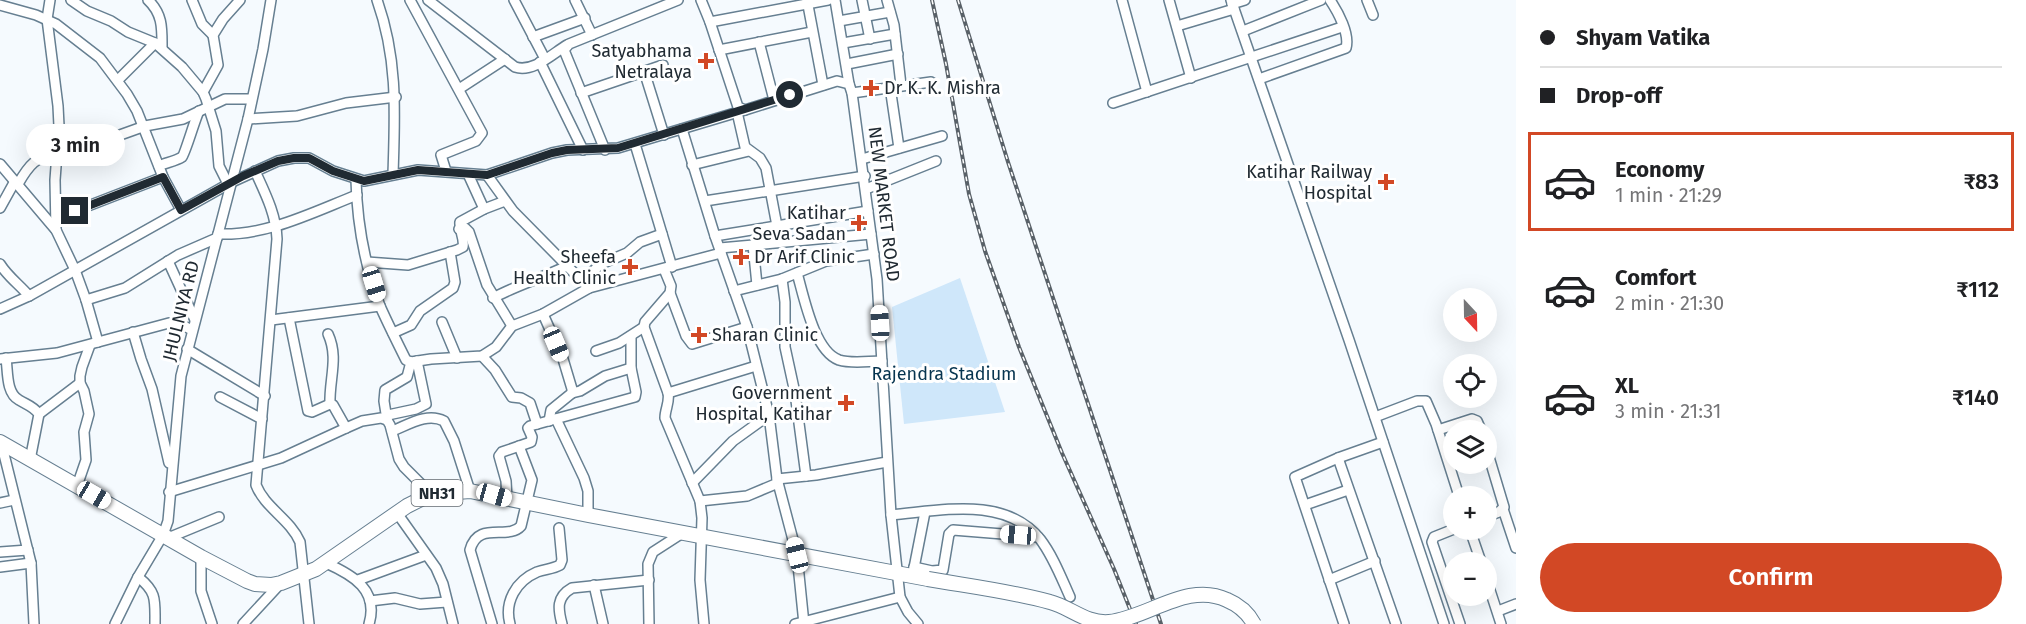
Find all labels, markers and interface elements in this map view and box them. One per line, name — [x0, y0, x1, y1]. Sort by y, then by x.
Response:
text: Shyam Vatika — [1576, 24, 1710, 51]
place label: Satyabhama Netralaya — [591, 40, 692, 83]
marker: Satyabhama Netralaya — [697, 52, 715, 70]
place label: Dr K. K. Mishra — [884, 77, 1001, 99]
marker: Dr K. K. Mishra — [862, 79, 880, 97]
route start — [776, 81, 803, 108]
text: Drop-off — [1576, 82, 1662, 109]
callout: 3 min — [26, 124, 124, 166]
street label: NEW MARKET ROAD — [864, 125, 904, 283]
text: 3 min — [51, 133, 100, 157]
icon: car — [1543, 155, 1597, 209]
text: Economy — [1615, 156, 1704, 183]
place label: Katihar Railway Hospital — [1246, 161, 1372, 204]
text: ₹83 — [1963, 168, 1999, 195]
marker: Katihar Railway Hospital — [1377, 173, 1395, 191]
text: 1 min · 21:29 — [1615, 183, 1722, 207]
route end — [61, 197, 88, 224]
place label: Katihar Seva Sadan — [753, 202, 846, 245]
marker: Katihar Seva Sadan — [850, 214, 868, 232]
place label: Sheefa Health Clinic — [513, 246, 616, 289]
place label: Dr Arif Clinic — [754, 246, 855, 268]
marker: Dr Arif Clinic — [732, 248, 750, 266]
street label: JHULNIYA RD — [158, 258, 204, 364]
marker: Sheefa Health Clinic — [621, 258, 639, 276]
icon: car — [1543, 263, 1597, 317]
car — [360, 264, 388, 304]
text: Comfort — [1615, 264, 1696, 291]
text: ₹112 — [1956, 276, 1999, 303]
north arrow — [1443, 288, 1497, 342]
map controls — [1443, 288, 1497, 606]
text: 2 min · 21:30 — [1615, 291, 1724, 315]
car — [870, 305, 890, 341]
car — [541, 324, 571, 364]
place label: Sharan Clinic — [712, 324, 818, 346]
marker: Sharan Clinic — [690, 326, 708, 344]
button: locate — [1443, 354, 1497, 408]
park label: Rajendra Stadium — [871, 363, 1017, 385]
icon: car — [1543, 371, 1597, 425]
text: XL — [1615, 372, 1639, 399]
place label: Government Hospital, Katihar — [696, 382, 832, 425]
text: ₹140 — [1952, 384, 1999, 411]
marker: Government Hospital, Katihar — [837, 394, 855, 412]
text: 3 min · 21:31 — [1615, 399, 1721, 423]
button: layers — [1443, 420, 1497, 474]
car — [74, 478, 114, 512]
road number: NH31 — [412, 480, 462, 506]
car — [474, 481, 514, 509]
button: + — [1443, 486, 1497, 540]
car — [999, 524, 1037, 546]
car — [784, 535, 810, 575]
button: Confirm — [1540, 543, 2002, 612]
button: − — [1443, 552, 1497, 606]

